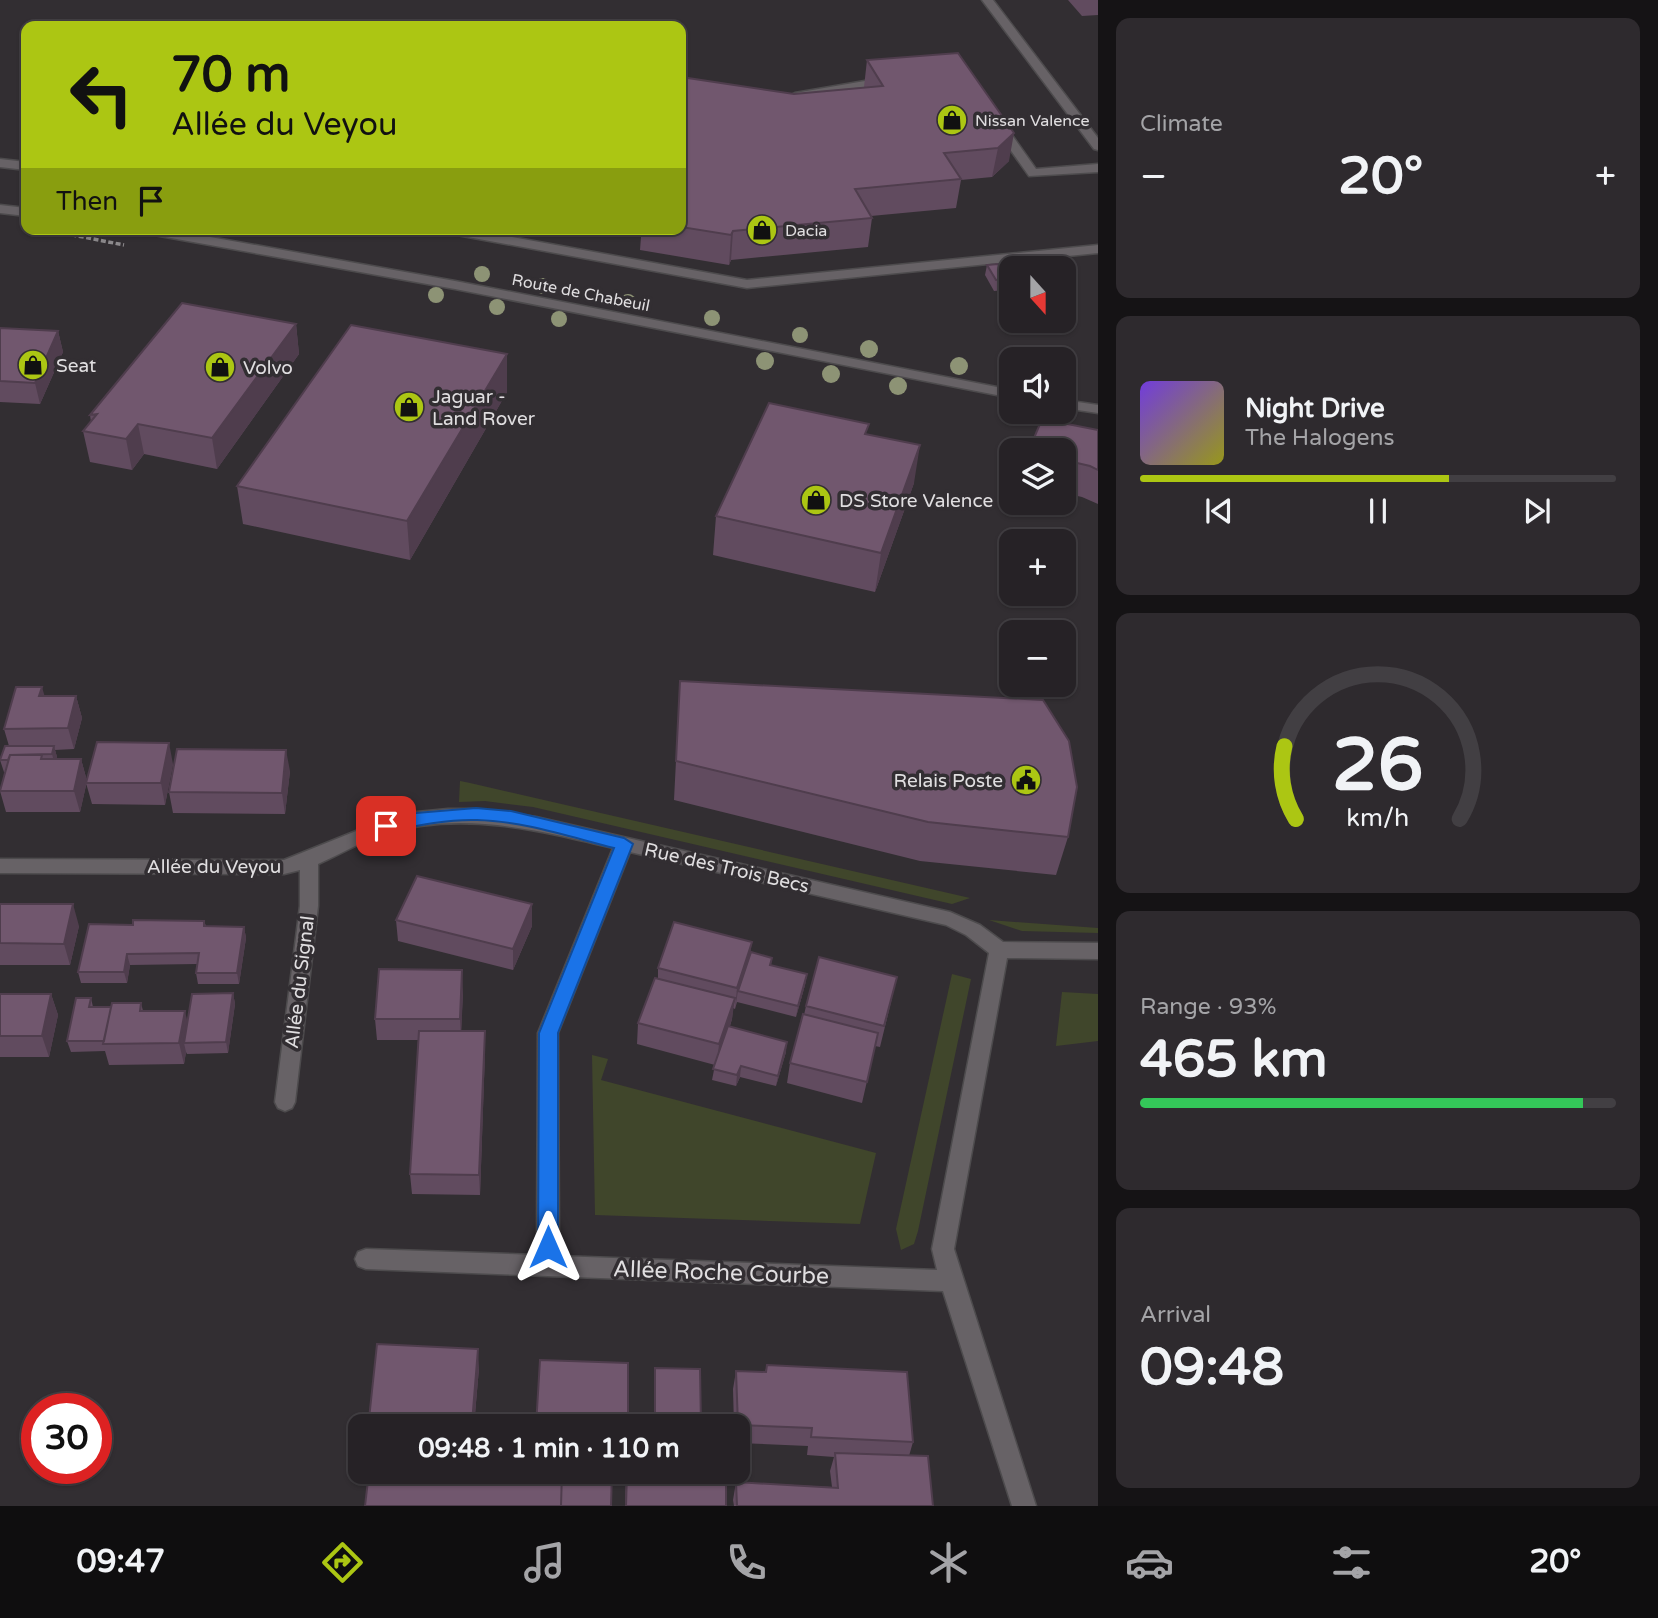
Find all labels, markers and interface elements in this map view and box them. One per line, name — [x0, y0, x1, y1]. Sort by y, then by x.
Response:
text: 70 m — [171, 46, 290, 105]
icon: left — [56, 49, 147, 140]
shop icon: Nissan Valence — [935, 103, 969, 137]
text: Allée du Veyou — [171, 106, 397, 144]
text: Climate — [1140, 110, 1223, 138]
place label: Nissan Valence — [975, 111, 1089, 131]
text: 20° — [1338, 145, 1423, 208]
text: − — [1140, 154, 1167, 200]
text: + — [1595, 154, 1616, 200]
icon: arrive — [132, 182, 170, 220]
text: Then — [56, 186, 118, 217]
shop icon: Dacia — [745, 213, 779, 247]
place label: Dacia — [785, 221, 827, 241]
north arrow — [999, 256, 1076, 332]
map controls — [999, 256, 1076, 697]
street label: Route de Chabeuil — [510, 270, 651, 316]
button: sound — [999, 347, 1076, 424]
shop icon: Seat — [16, 348, 50, 382]
shop icon: Volvo — [203, 350, 237, 384]
place label: Seat — [56, 355, 96, 377]
place label: Volvo — [243, 357, 293, 379]
place label: Jaguar - Land Rover — [432, 386, 536, 430]
shop icon: Jaguar - Land Rover — [392, 390, 426, 424]
text: Night Drive — [1245, 393, 1385, 424]
text: The Halogens — [1245, 424, 1394, 452]
button: layers — [999, 438, 1076, 515]
shop icon: DS Store Valence — [799, 483, 833, 517]
place label: DS Store Valence — [839, 490, 993, 512]
icon: previous — [1200, 492, 1238, 530]
icon: pause — [1359, 492, 1397, 530]
icon: next — [1518, 492, 1556, 530]
button: + — [999, 529, 1076, 606]
button: − — [999, 620, 1076, 697]
text: 26 — [1332, 722, 1424, 810]
public building icon: Relais Poste — [1009, 763, 1043, 797]
place label: Relais Poste — [894, 770, 1003, 792]
pin — [356, 796, 416, 856]
text: km/h — [1347, 803, 1409, 833]
icon: arrive — [367, 807, 405, 845]
street label: Rue des Trois Becs — [642, 838, 811, 898]
street label: Allée du Veyou — [147, 856, 281, 878]
street label: Allée du Signal — [281, 914, 319, 1050]
text: Range · 93% — [1140, 993, 1276, 1021]
text: 465 km — [1140, 1028, 1328, 1091]
position arrow — [511, 1210, 585, 1284]
street label: Allée Roche Courbe — [613, 1255, 829, 1291]
text: Arrival — [1140, 1301, 1211, 1329]
text: 09:48 — [1140, 1336, 1284, 1399]
speed limit sign: 30 — [21, 1393, 112, 1484]
text: 09:48 · 1 min · 110 m — [418, 1433, 680, 1464]
icon: directions — [318, 1538, 367, 1587]
icon: music — [520, 1538, 569, 1587]
icon: phone — [722, 1538, 771, 1587]
icon: climate — [924, 1538, 973, 1587]
icon: car — [1125, 1538, 1174, 1587]
icon: filters — [1327, 1538, 1376, 1587]
text: 09:47 — [76, 1543, 165, 1581]
text: 20° — [1529, 1543, 1581, 1581]

